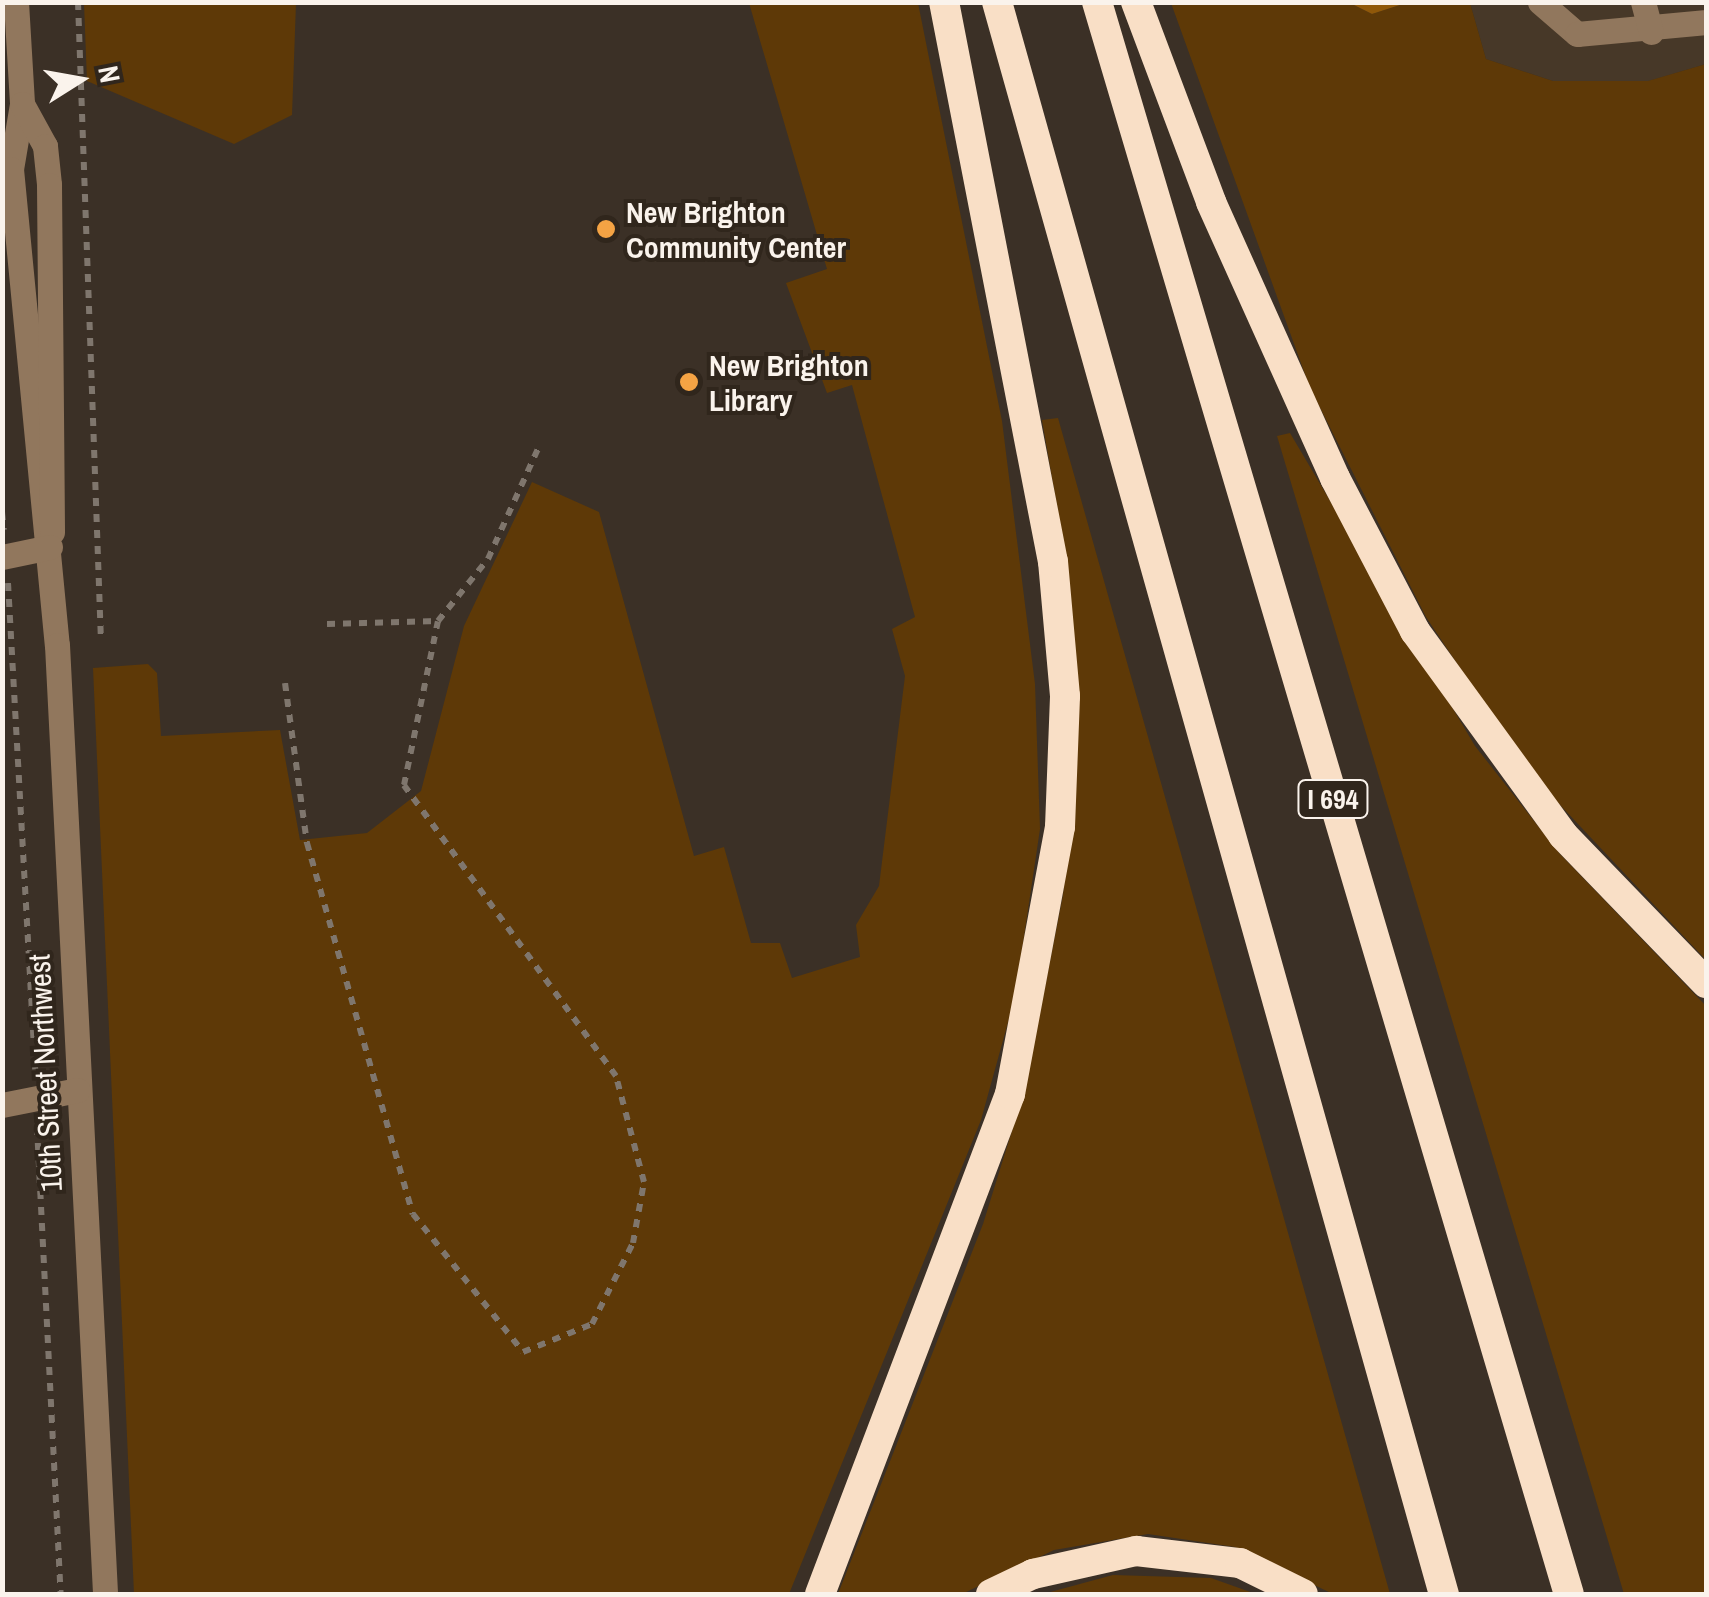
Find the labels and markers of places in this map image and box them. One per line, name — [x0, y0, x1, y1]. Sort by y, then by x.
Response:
place label: New Brighton Community Center — [626, 194, 846, 264]
marker: New Brighton Community Center — [595, 218, 617, 240]
place label: New Brighton Library — [709, 347, 869, 418]
marker: New Brighton Library — [678, 371, 700, 393]

